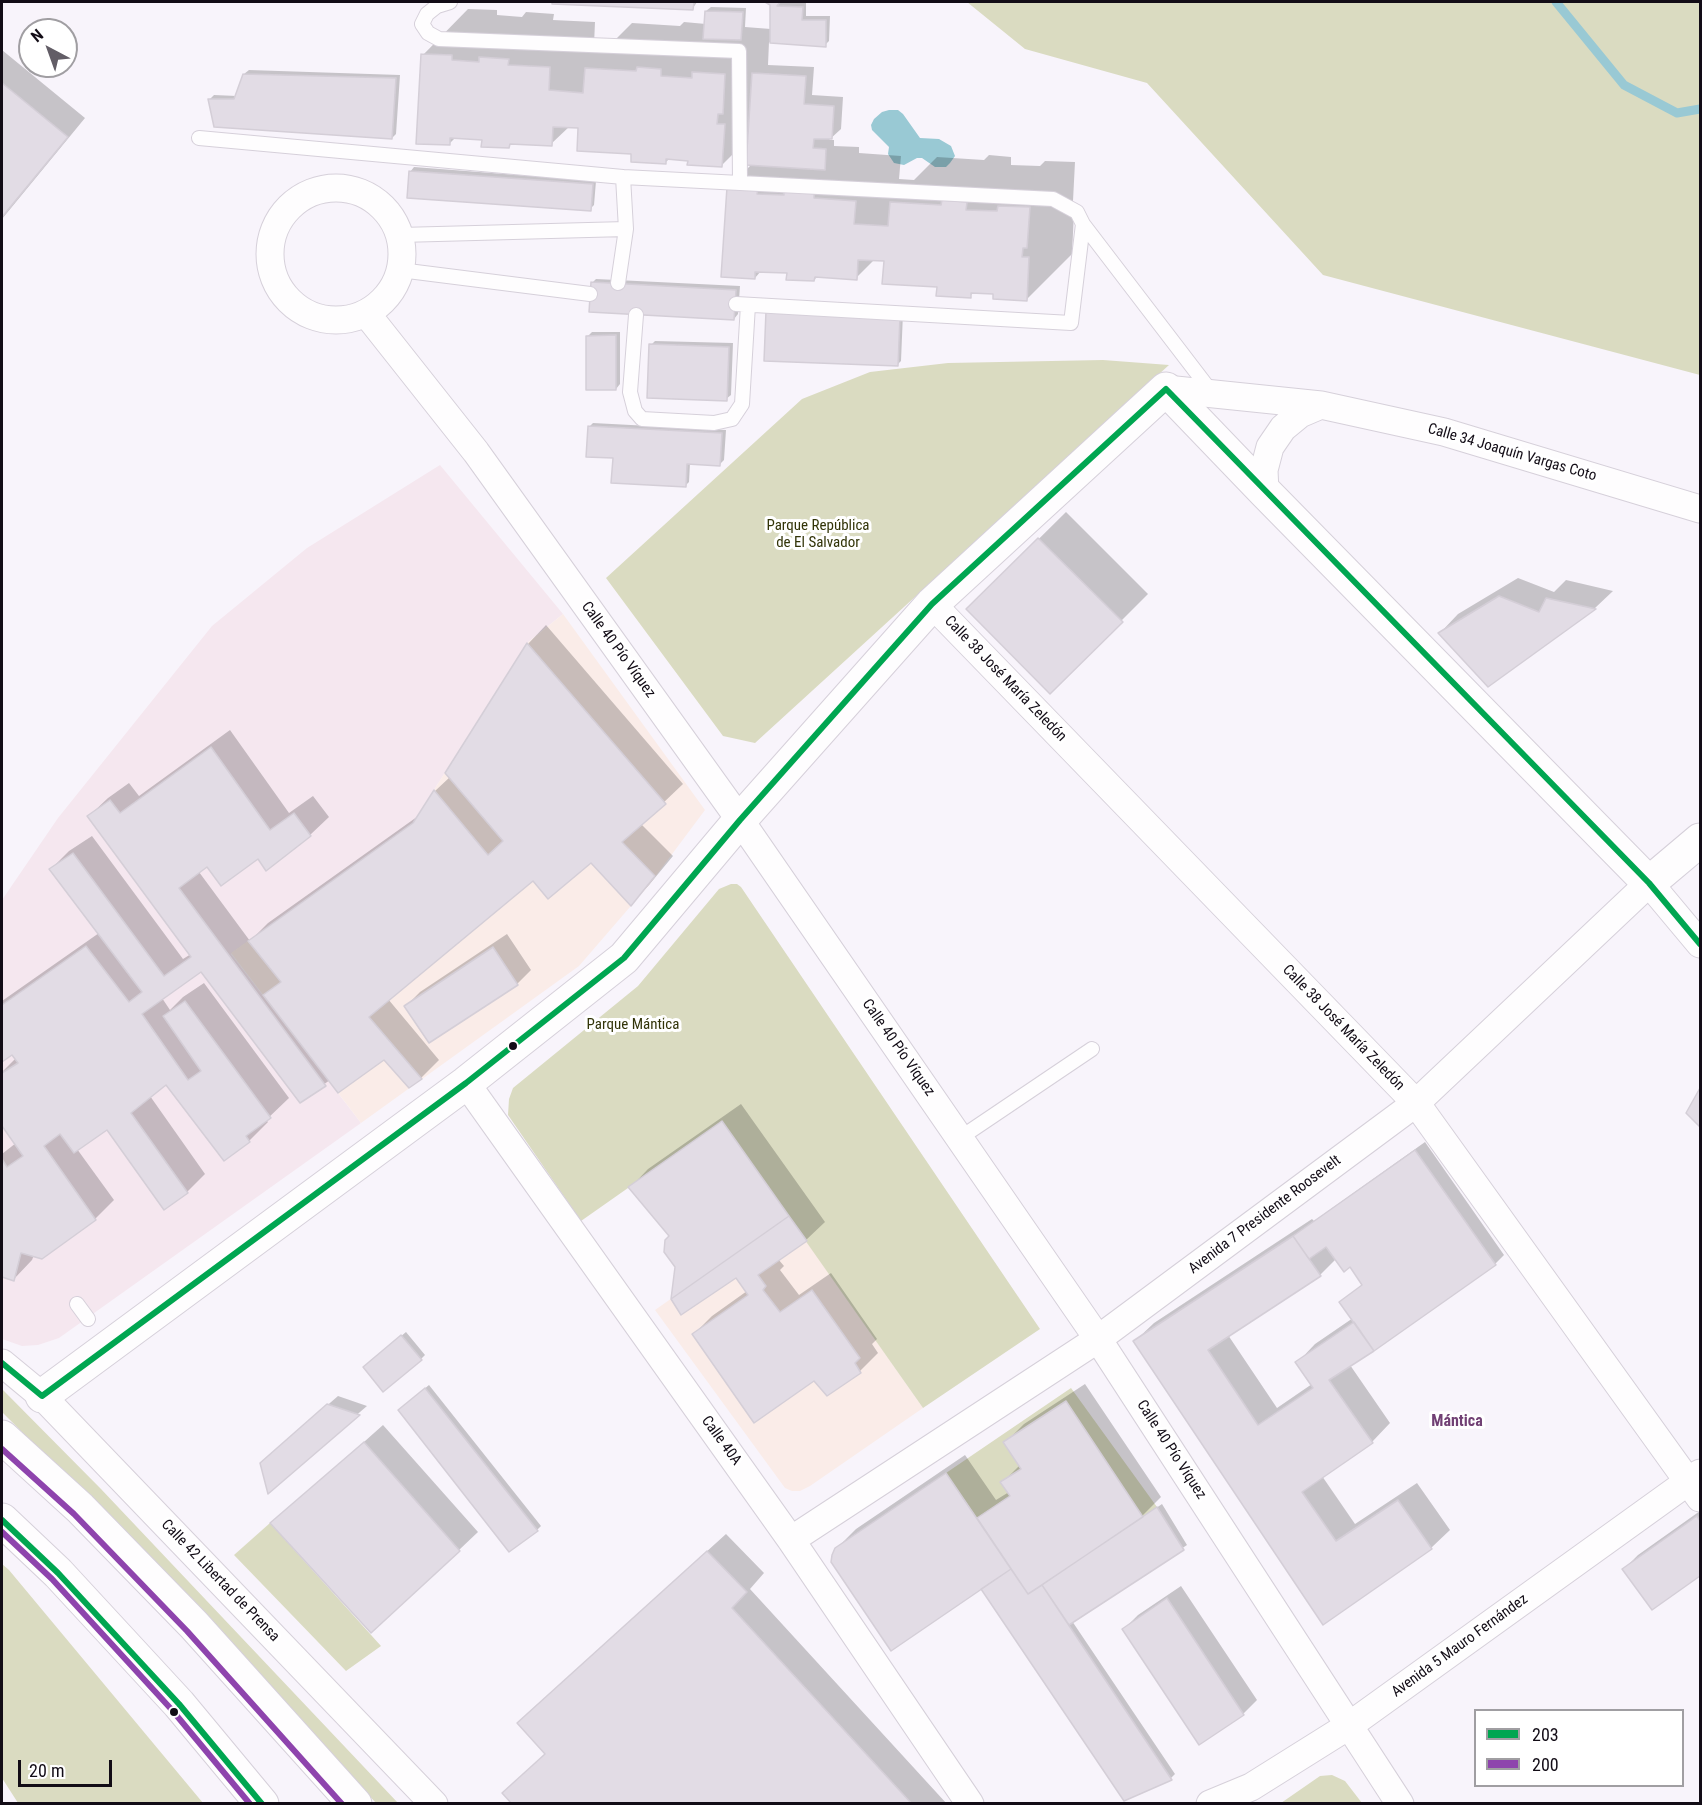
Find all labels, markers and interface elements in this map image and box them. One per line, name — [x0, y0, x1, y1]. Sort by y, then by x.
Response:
north arrow — [18, 18, 78, 78]
text: N — [27, 25, 47, 46]
street label: Calle 34 Joaquín Vargas Coto — [1426, 420, 1598, 486]
park label: Parque República de El Salvador — [766, 517, 870, 552]
street label: Calle 40 Pío Víquez — [577, 598, 659, 702]
street label: Calle 38 José María Zeledón — [940, 612, 1070, 746]
street label: Calle 38 José María Zeledón — [1278, 961, 1408, 1095]
street label: Calle 40 Pío Víquez — [858, 996, 938, 1100]
park label: Parque Mántica — [587, 1016, 679, 1034]
unlabelled marker — [507, 1040, 519, 1052]
street label: Avenida 7 Presidente Roosevelt — [1185, 1152, 1345, 1278]
street label: Calle 40 Pío Víquez — [1132, 1397, 1210, 1503]
district label: Mántica — [1431, 1412, 1483, 1432]
street label: Calle 40A — [697, 1413, 745, 1469]
street label: Calle 42 Libertad de Prensa — [157, 1516, 283, 1646]
street label: Avenida 5 Mauro Fernández — [1388, 1591, 1532, 1701]
unlabelled marker — [168, 1706, 180, 1718]
legend — [1474, 1709, 1684, 1787]
text: 203 — [1532, 1724, 1559, 1745]
scale bar — [21, 1748, 116, 1786]
text: 200 — [1532, 1754, 1559, 1775]
text: 20 m — [29, 1760, 64, 1781]

